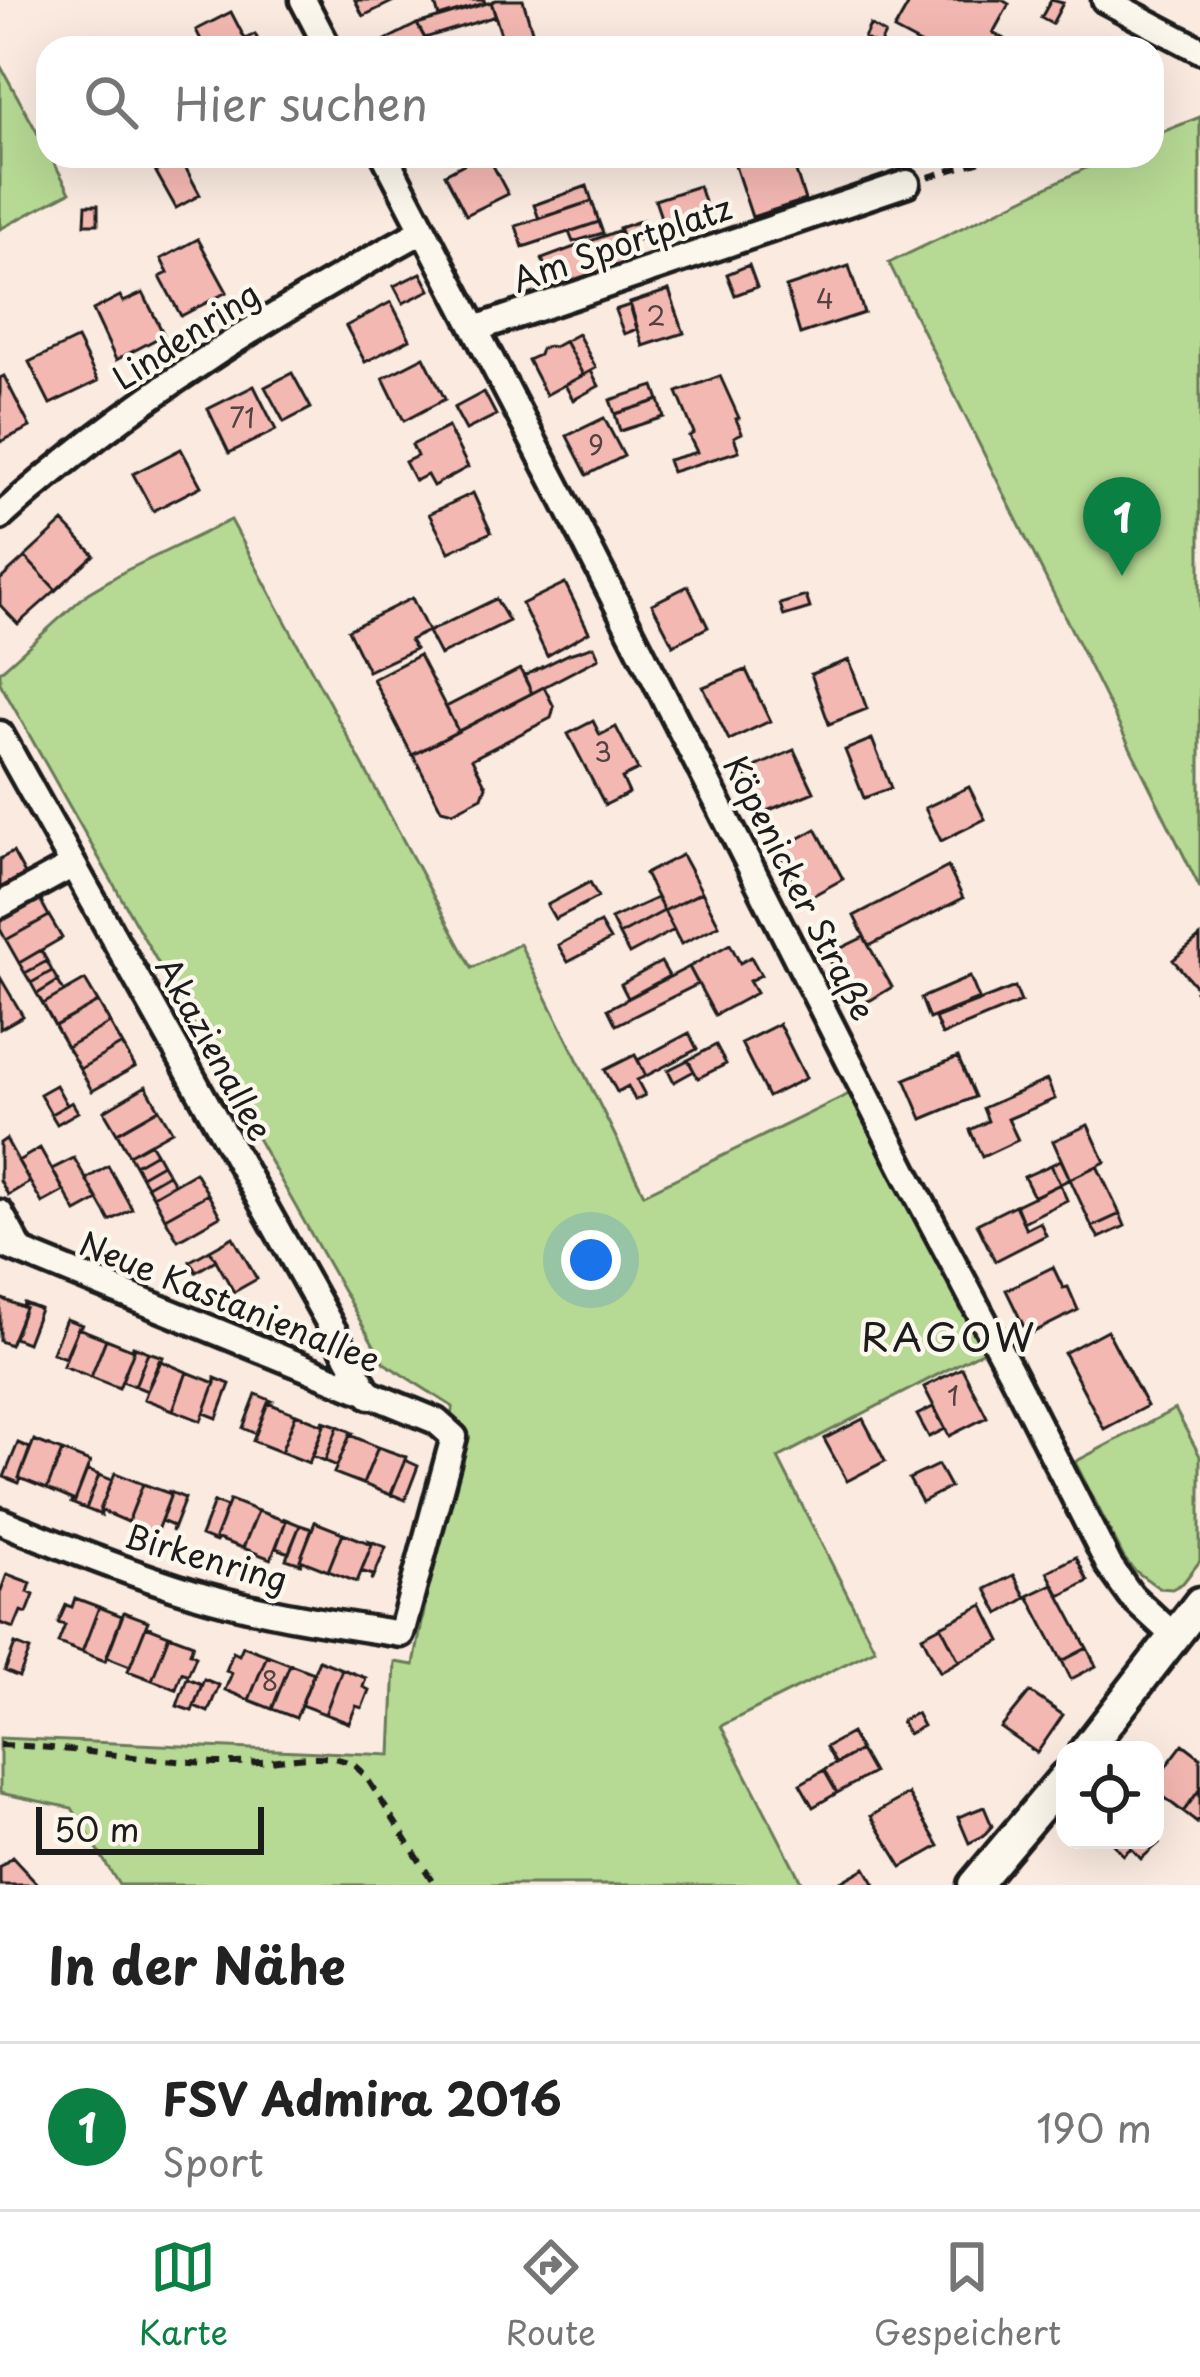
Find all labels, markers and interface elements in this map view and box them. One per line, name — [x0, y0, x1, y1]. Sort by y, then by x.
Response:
search box — [36, 36, 1164, 168]
text: Hier suchen — [174, 68, 428, 136]
icon: search — [78, 69, 144, 135]
street label: Am Sportplatz — [505, 181, 738, 303]
street label: Lindenring — [101, 268, 268, 401]
house number: 4 — [816, 277, 834, 318]
house number: 2 — [646, 294, 666, 335]
house number: 71 — [229, 396, 255, 437]
house number: 9 — [588, 423, 604, 464]
pin: 1 — [1083, 477, 1161, 576]
house number: 3 — [594, 730, 612, 771]
street label: Köpenicker Straße — [712, 746, 889, 1029]
street label: Akazienallee — [145, 947, 287, 1149]
street label: Neue Kastanienallee — [73, 1217, 389, 1383]
your location — [561, 1230, 621, 1290]
district label: RAGOW — [861, 1306, 1037, 1365]
house number: 1 — [947, 1374, 959, 1415]
street label: Birkenring — [119, 1509, 294, 1603]
house number: 8 — [262, 1659, 278, 1700]
map controls — [1056, 1741, 1164, 1849]
button: locate — [1056, 1741, 1164, 1849]
scale bar — [36, 1801, 264, 1854]
text: 50 m — [54, 1803, 140, 1853]
text: In der Nähe — [48, 1925, 345, 2002]
text: FSV Admira 2016 — [162, 2063, 562, 2131]
text: 1 — [78, 2097, 96, 2156]
text: 190 m — [1036, 2097, 1152, 2156]
text: Sport — [162, 2131, 264, 2190]
tab: Karte — [139, 2234, 228, 2356]
tab: Route — [506, 2234, 596, 2356]
tab: Gespeichert — [874, 2234, 1061, 2356]

